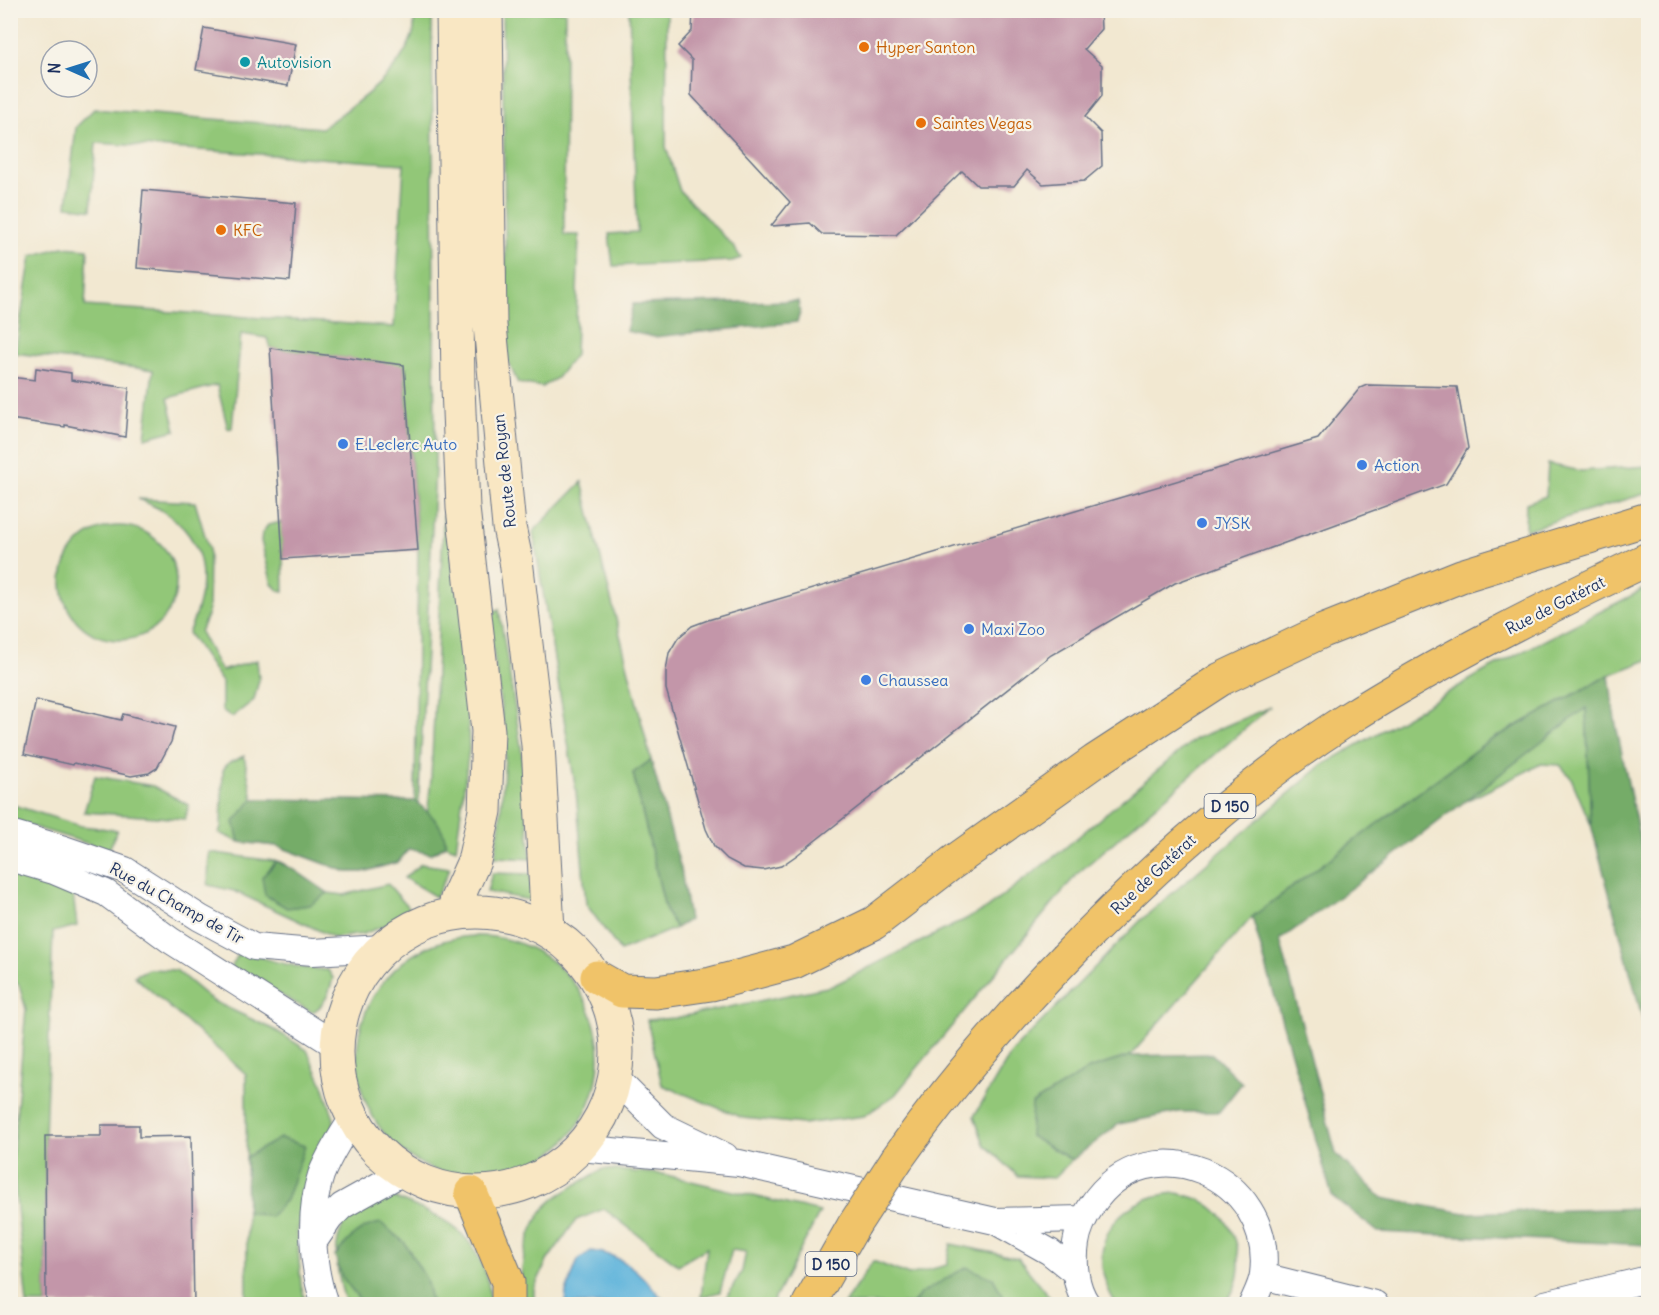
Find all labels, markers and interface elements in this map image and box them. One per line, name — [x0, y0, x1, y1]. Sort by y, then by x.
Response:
place label: Hyper Santon — [876, 37, 975, 57]
north arrow — [39, 39, 99, 99]
marker: Hyper Santon — [857, 40, 871, 54]
place label: Autovision — [257, 52, 331, 72]
marker: Autovision — [238, 55, 252, 69]
text: N — [44, 62, 64, 74]
place label: Saintes Vegas — [933, 113, 1032, 133]
marker: Saintes Vegas — [914, 116, 928, 130]
place label: KFC — [233, 220, 262, 240]
marker: KFC — [214, 223, 228, 237]
street label: Route de Royan — [488, 413, 520, 529]
place label: E.Leclerc Auto — [355, 434, 457, 454]
marker: E.Leclerc Auto — [336, 437, 350, 451]
place label: Action — [1374, 455, 1420, 475]
marker: Action — [1355, 458, 1369, 472]
place label: JYSK — [1214, 513, 1250, 533]
marker: JYSK — [1195, 516, 1209, 530]
street label: Rue de Gatérat — [1502, 571, 1609, 639]
place label: Maxi Zoo — [981, 619, 1045, 639]
marker: Maxi Zoo — [962, 622, 976, 636]
place label: Chaussea — [878, 670, 948, 690]
marker: Chaussea — [859, 673, 873, 687]
road number: D 150 — [1204, 794, 1256, 818]
street label: Rue de Gatérat — [1106, 829, 1200, 918]
street label: Rue du Champ de Tir — [106, 858, 248, 948]
road number: D 150 — [806, 1252, 856, 1276]

